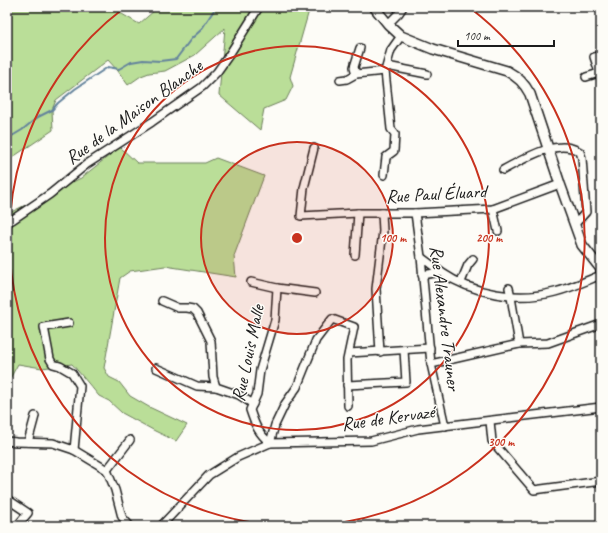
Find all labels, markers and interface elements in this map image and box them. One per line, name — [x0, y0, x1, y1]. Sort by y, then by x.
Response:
scale bar — [458, 22, 554, 48]
text: 100 m — [464, 28, 491, 44]
street label: Rue de la Maison Blanche — [61, 53, 209, 170]
street label: Rue Paul Éluard — [385, 179, 490, 209]
text: 100 m — [380, 230, 407, 246]
text: 200 m — [476, 230, 503, 246]
centre of rings — [290, 231, 304, 245]
street label: Rue Alexandre Trauner — [424, 244, 466, 393]
street label: Rue Louis Malle — [226, 301, 270, 403]
street label: Rue de Kervazé — [340, 399, 439, 436]
text: 300 m — [488, 434, 515, 450]

